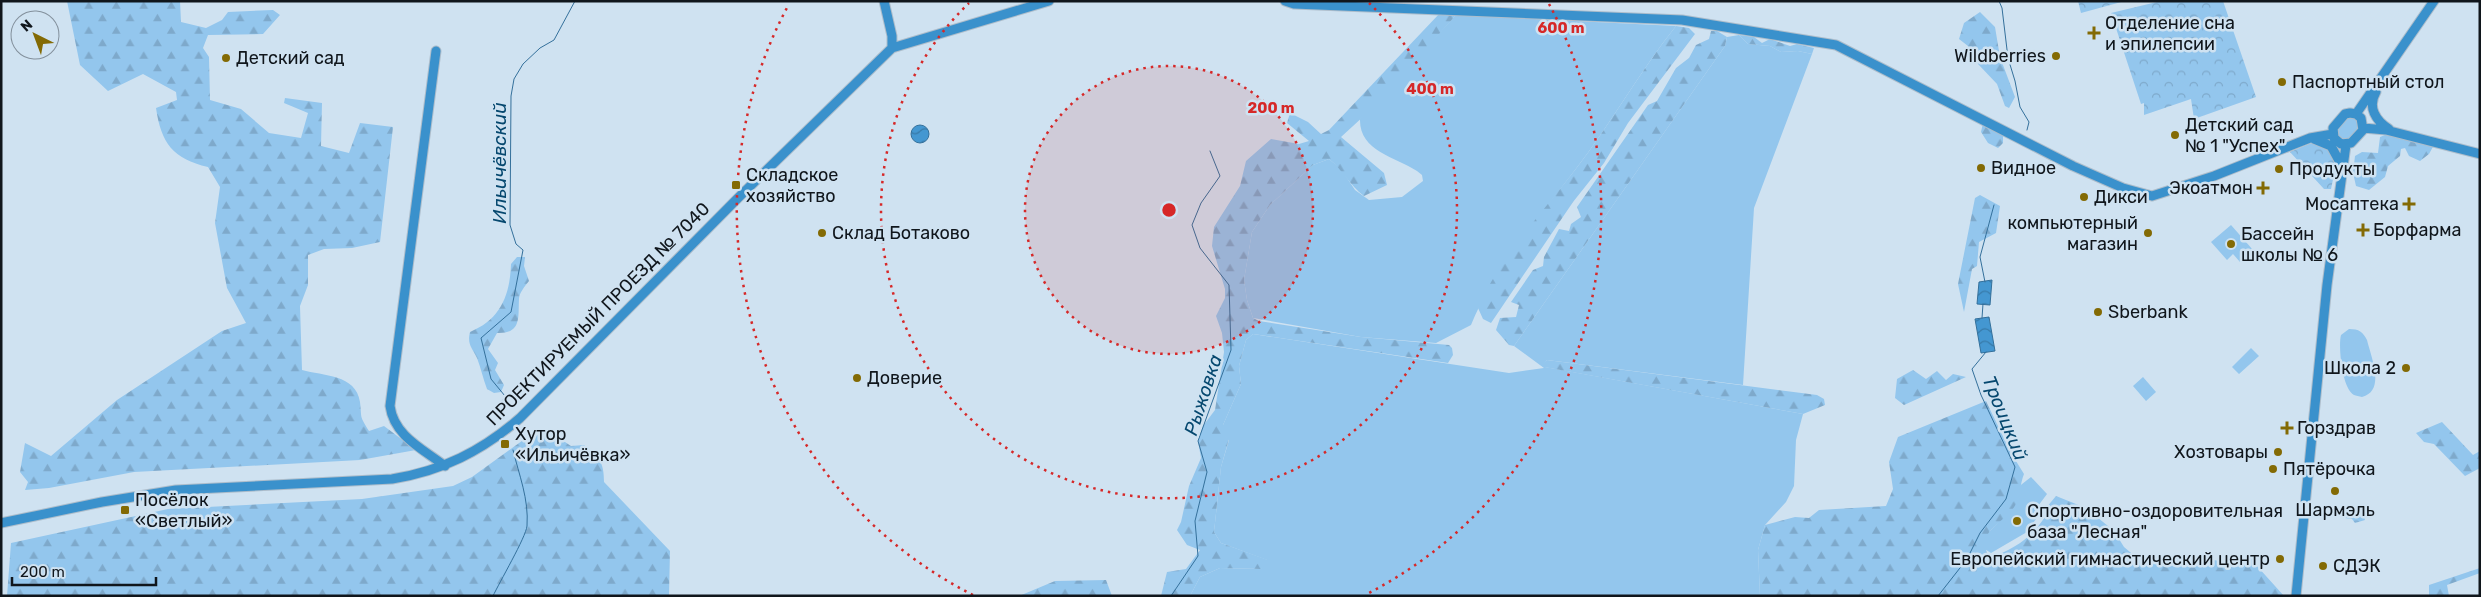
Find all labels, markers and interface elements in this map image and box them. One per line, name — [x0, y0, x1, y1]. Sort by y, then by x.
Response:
north arrow — [10, 10, 60, 60]
place label: Отделение сна и эпилепсии — [2105, 12, 2235, 55]
text: N — [17, 16, 36, 35]
text: 600 m — [1537, 19, 1585, 37]
marker: Отделение сна и эпилепсии — [2087, 26, 2101, 40]
place label: Wildberries — [1954, 45, 2046, 67]
place label: Детский сад — [236, 47, 345, 69]
marker: Wildberries — [2050, 50, 2062, 62]
marker: Детский сад — [220, 52, 232, 64]
place label: Паспортный стол — [2292, 71, 2445, 93]
marker: Паспортный стол — [2276, 76, 2288, 88]
text: 400 m — [1406, 80, 1454, 98]
text: 200 m — [1247, 99, 1295, 117]
water label: Ильичёвский — [488, 102, 511, 224]
place label: Детский сад № 1 "Успех" — [2185, 114, 2294, 157]
marker: Детский сад № 1 "Успех" — [2169, 129, 2181, 141]
place label: Видное — [1991, 157, 2056, 179]
place label: Продукты — [2289, 158, 2375, 180]
marker: Видное — [1975, 162, 1987, 174]
marker: Продукты — [2273, 163, 2285, 175]
place label: Складское хозяйство — [746, 164, 838, 207]
place label: Экоатмон — [2169, 177, 2253, 199]
marker: Складское хозяйство — [730, 179, 742, 191]
marker: Экоатмон — [2257, 182, 2269, 194]
place label: Дикси — [2094, 186, 2148, 208]
marker: Дикси — [2078, 191, 2090, 203]
place label: Мосаптека — [2305, 193, 2399, 215]
street label: ПРОЕКТИРУЕМЫЙ ПРОЕЗД № 7040 — [482, 198, 714, 430]
marker: Мосаптека — [2403, 198, 2415, 210]
centre of rings — [1160, 201, 1178, 219]
place label: компьютерный магазин — [2007, 212, 2138, 255]
place label: Борфарма — [2373, 219, 2461, 241]
place label: Склад Ботаково — [832, 222, 970, 244]
place label: Бассейн школы № 6 — [2241, 223, 2338, 266]
marker: Борфарма — [2357, 224, 2369, 236]
marker: Склад Ботаково — [816, 227, 828, 239]
marker: компьютерный магазин — [2142, 227, 2154, 239]
marker: Бассейн школы № 6 — [2225, 238, 2237, 250]
place label: Sberbank — [2108, 301, 2188, 323]
marker: Sberbank — [2092, 306, 2104, 318]
water label: Рыжовка — [1179, 352, 1227, 438]
place label: Школа 2 — [2324, 357, 2396, 379]
marker: Школа 2 — [2400, 362, 2412, 374]
place label: Доверие — [867, 367, 942, 389]
marker: Доверие — [851, 372, 863, 384]
water label: Троицкий — [1978, 372, 2032, 464]
place label: Горздрав — [2297, 417, 2376, 439]
marker: Горздрав — [2281, 422, 2293, 434]
place label: Хутор «Ильичёвка» — [515, 423, 630, 466]
marker: Хутор «Ильичёвка» — [499, 438, 511, 450]
place label: Хозтовары — [2174, 441, 2268, 463]
marker: Хозтовары — [2272, 446, 2284, 458]
place label: Пятёрочка — [2283, 458, 2376, 480]
marker: Пятёрочка — [2267, 463, 2279, 475]
marker: Шармэль — [2329, 485, 2341, 497]
place label: Посёлок «Светлый» — [135, 489, 232, 532]
place label: Шармэль — [2295, 499, 2375, 521]
place label: Спортивно-оздоровительная база "Лесная" — [2027, 500, 2283, 543]
marker: Посёлок «Светлый» — [119, 504, 131, 516]
marker: Спортивно-оздоровительная база "Лесная" — [2011, 515, 2023, 527]
place label: Европейский гимнастический центр — [1950, 548, 2270, 570]
marker: Европейский гимнастический центр — [2274, 553, 2286, 565]
scale bar — [12, 554, 156, 586]
place label: СДЭК — [2333, 555, 2381, 577]
marker: СДЭК — [2317, 560, 2329, 572]
text: 200 m — [20, 563, 65, 581]

